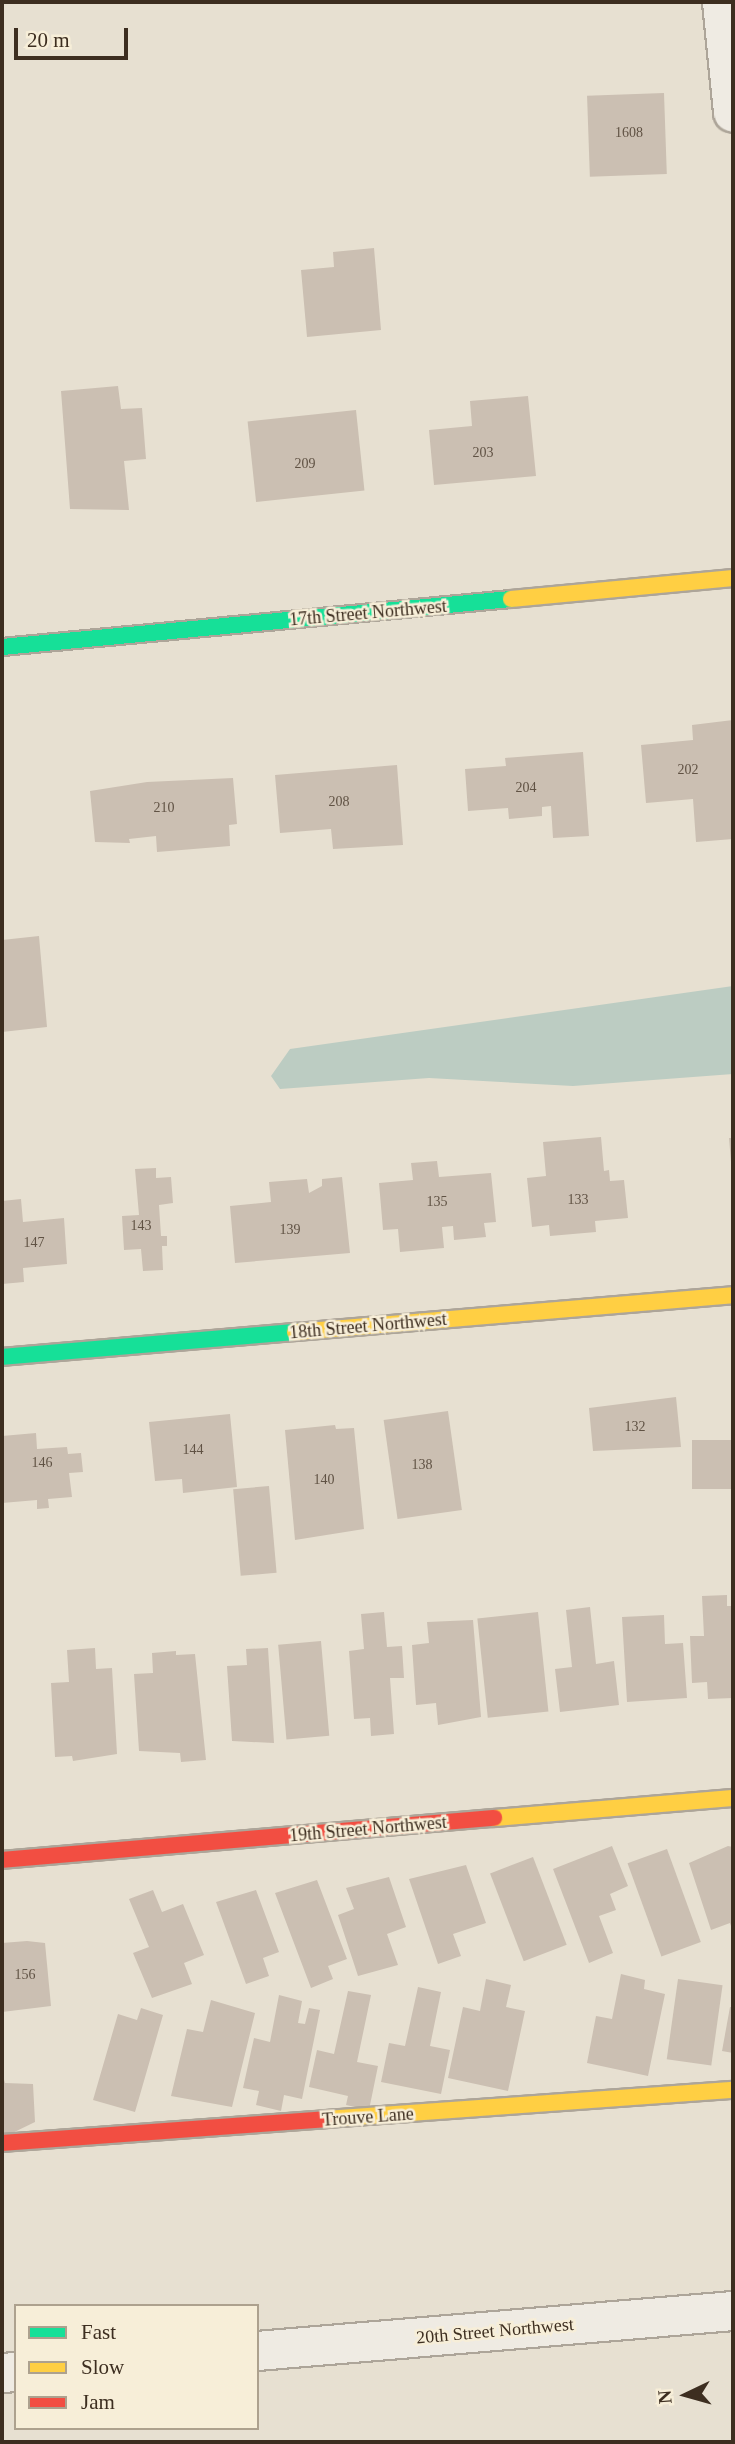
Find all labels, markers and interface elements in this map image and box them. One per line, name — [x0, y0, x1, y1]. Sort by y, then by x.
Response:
scale bar — [18, 14, 131, 58]
text: 20 m — [27, 28, 70, 52]
house number: 1608 — [615, 125, 643, 141]
house number: 203 — [472, 445, 494, 461]
house number: 209 — [294, 456, 316, 472]
street label: 17th Street Northwest — [288, 595, 448, 631]
house number: 202 — [678, 762, 698, 778]
house number: 204 — [516, 780, 536, 796]
house number: 208 — [328, 794, 350, 810]
house number: 210 — [154, 800, 174, 816]
house number: 133 — [568, 1192, 588, 1208]
house number: 135 — [426, 1194, 448, 1210]
house number: 143 — [130, 1218, 152, 1234]
house number: 139 — [280, 1222, 300, 1238]
house number: 147 — [23, 1235, 44, 1251]
street label: 18th Street Northwest — [288, 1308, 448, 1344]
house number: 132 — [624, 1419, 646, 1435]
house number: 144 — [182, 1442, 204, 1458]
house number: 146 — [32, 1455, 52, 1471]
house number: 138 — [412, 1457, 432, 1473]
house number: 140 — [314, 1472, 334, 1488]
street label: 19th Street Northwest — [288, 1811, 448, 1847]
house number: 156 — [15, 1967, 36, 1983]
street label: Trouve Lane — [321, 2103, 415, 2131]
legend — [14, 2304, 259, 2430]
street label: 20th Street Northwest — [415, 2313, 575, 2349]
text: Fast — [81, 2320, 116, 2344]
text: Slow — [81, 2355, 124, 2379]
north arrow — [651, 2360, 721, 2430]
text: N — [654, 2389, 676, 2405]
text: Jam — [81, 2390, 115, 2414]

